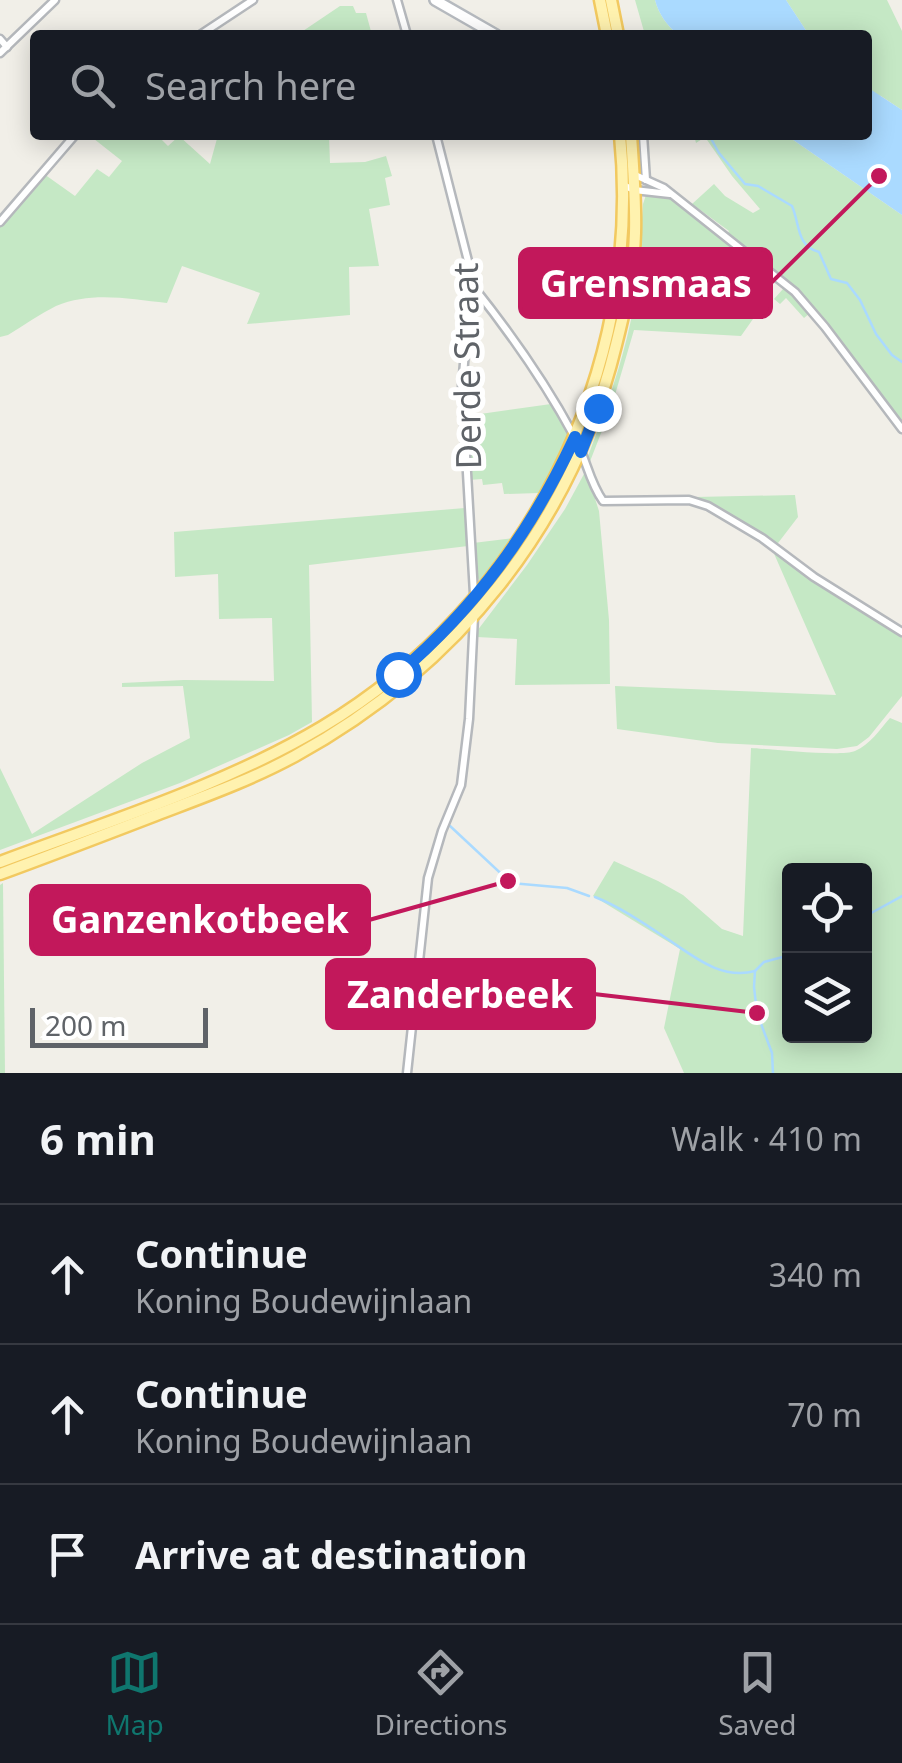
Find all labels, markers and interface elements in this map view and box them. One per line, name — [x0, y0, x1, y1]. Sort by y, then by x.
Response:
search box — [30, 30, 872, 140]
icon: search — [65, 58, 120, 113]
text: Search here — [145, 59, 356, 111]
callout: Grensmaas — [520, 249, 771, 317]
text: Grensmaas — [540, 256, 752, 308]
street label: Derde Straat — [441, 262, 491, 470]
route end — [576, 386, 622, 432]
route start — [376, 652, 422, 698]
map controls — [782, 863, 872, 1043]
button: locate — [782, 863, 872, 953]
callout: Ganzenkotbeek — [31, 886, 369, 954]
text: Ganzenkotbeek — [51, 892, 349, 944]
button: layers — [782, 953, 872, 1043]
callout: Zanderbeek — [327, 960, 594, 1028]
text: Zanderbeek — [347, 967, 573, 1019]
scale bar — [30, 1003, 208, 1048]
text: 200 m — [45, 1006, 127, 1044]
text: 6 min — [40, 1110, 156, 1167]
text: Walk · 410 m — [671, 1117, 862, 1160]
text: Continue — [135, 1227, 308, 1279]
icon: ahead — [40, 1247, 95, 1302]
text: 340 m — [769, 1253, 862, 1296]
text: Koning Boudewijnlaan — [135, 1279, 472, 1322]
text: Continue — [135, 1367, 308, 1419]
icon: ahead — [40, 1387, 95, 1442]
text: 70 m — [787, 1393, 862, 1436]
text: Koning Boudewijnlaan — [135, 1419, 472, 1462]
icon: arrive — [40, 1527, 95, 1582]
text: Arrive at destination — [135, 1528, 527, 1580]
tab: Map — [105, 1645, 164, 1743]
tab: Directions — [375, 1645, 507, 1743]
tab: Saved — [718, 1645, 797, 1743]

